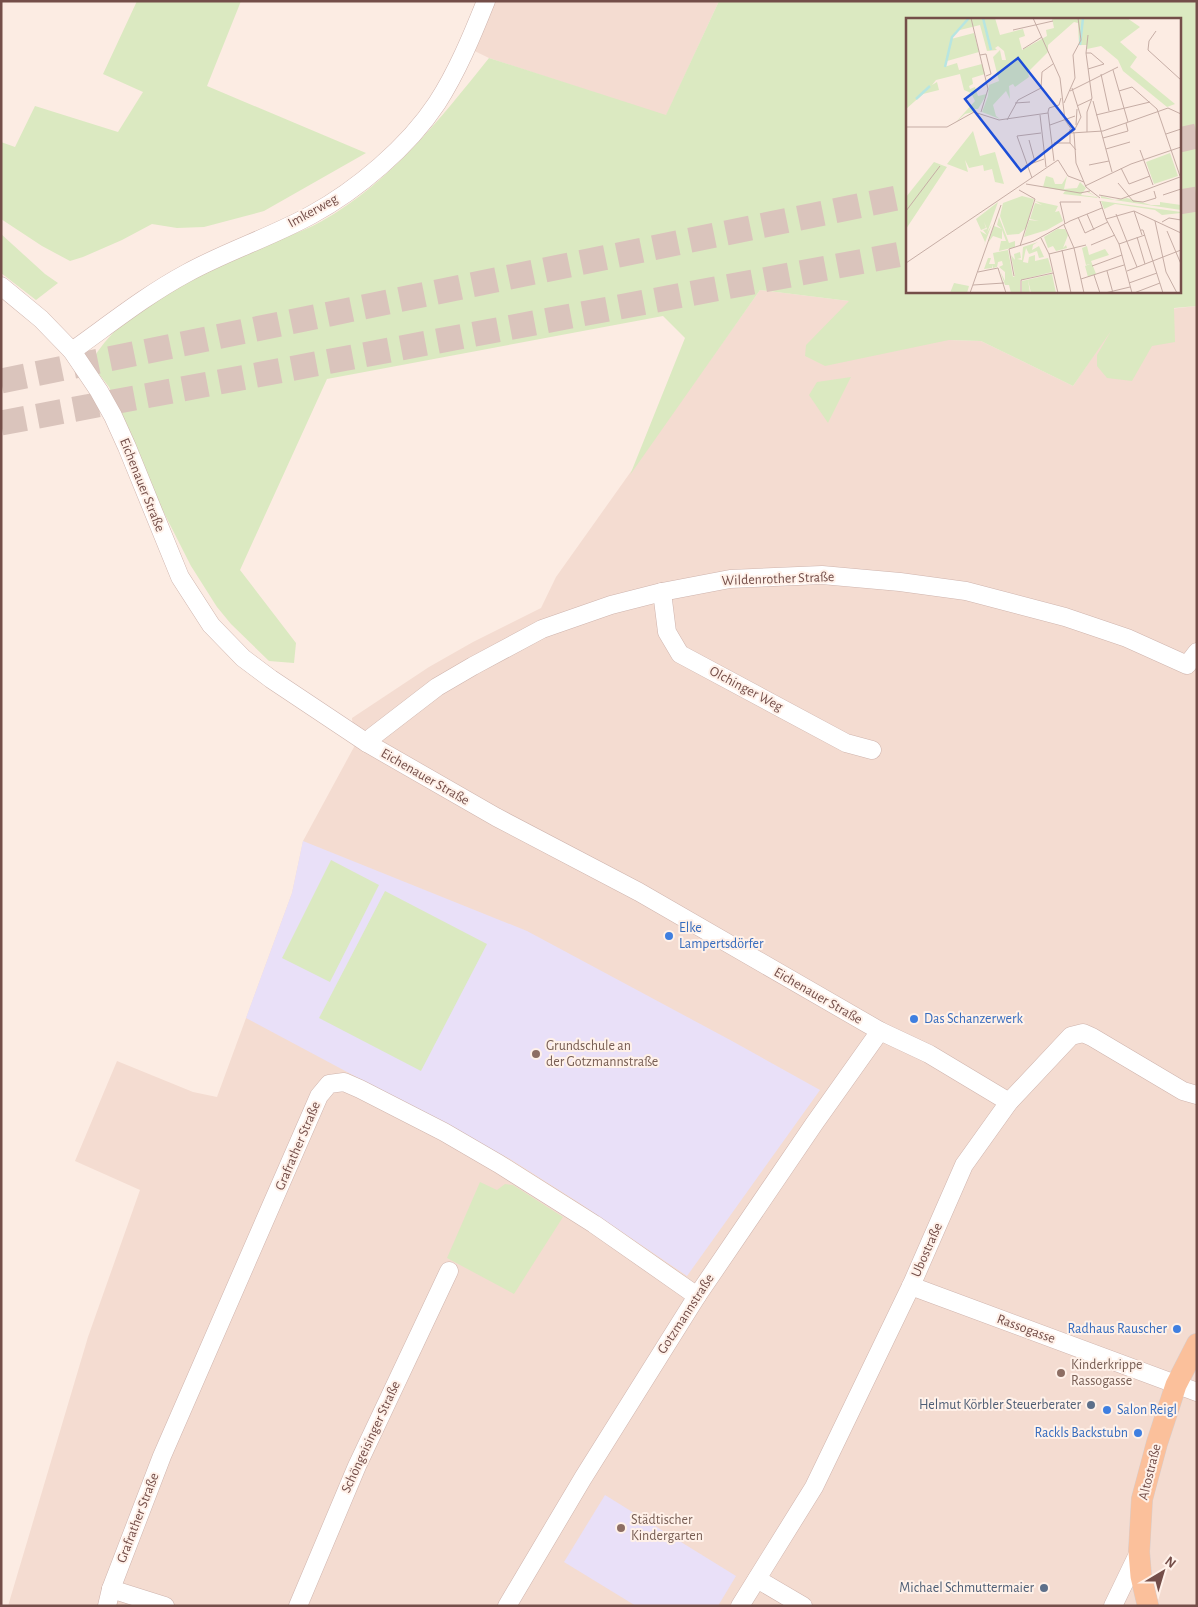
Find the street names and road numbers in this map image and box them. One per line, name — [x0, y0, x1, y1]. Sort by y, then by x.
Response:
street label: Imkerweg — [286, 192, 340, 230]
street label: Eichenauer Straße — [117, 436, 167, 534]
street label: Wildenrother Straße — [721, 570, 835, 588]
street label: Olchinger Weg — [707, 664, 785, 714]
street label: Eichenauer Straße — [378, 746, 472, 808]
street label: Eichenauer Straße — [771, 965, 865, 1027]
street label: Grafrather Straße — [273, 1099, 323, 1193]
street label: Ubostraße — [909, 1221, 945, 1279]
street label: Gotzmannstraße — [655, 1272, 717, 1356]
street label: Rassogasse — [995, 1312, 1057, 1346]
street label: Schöngeisinger Straße — [339, 1379, 403, 1495]
street label: Altostraße — [1136, 1442, 1164, 1502]
street label: Grafrather Straße — [114, 1471, 162, 1565]

